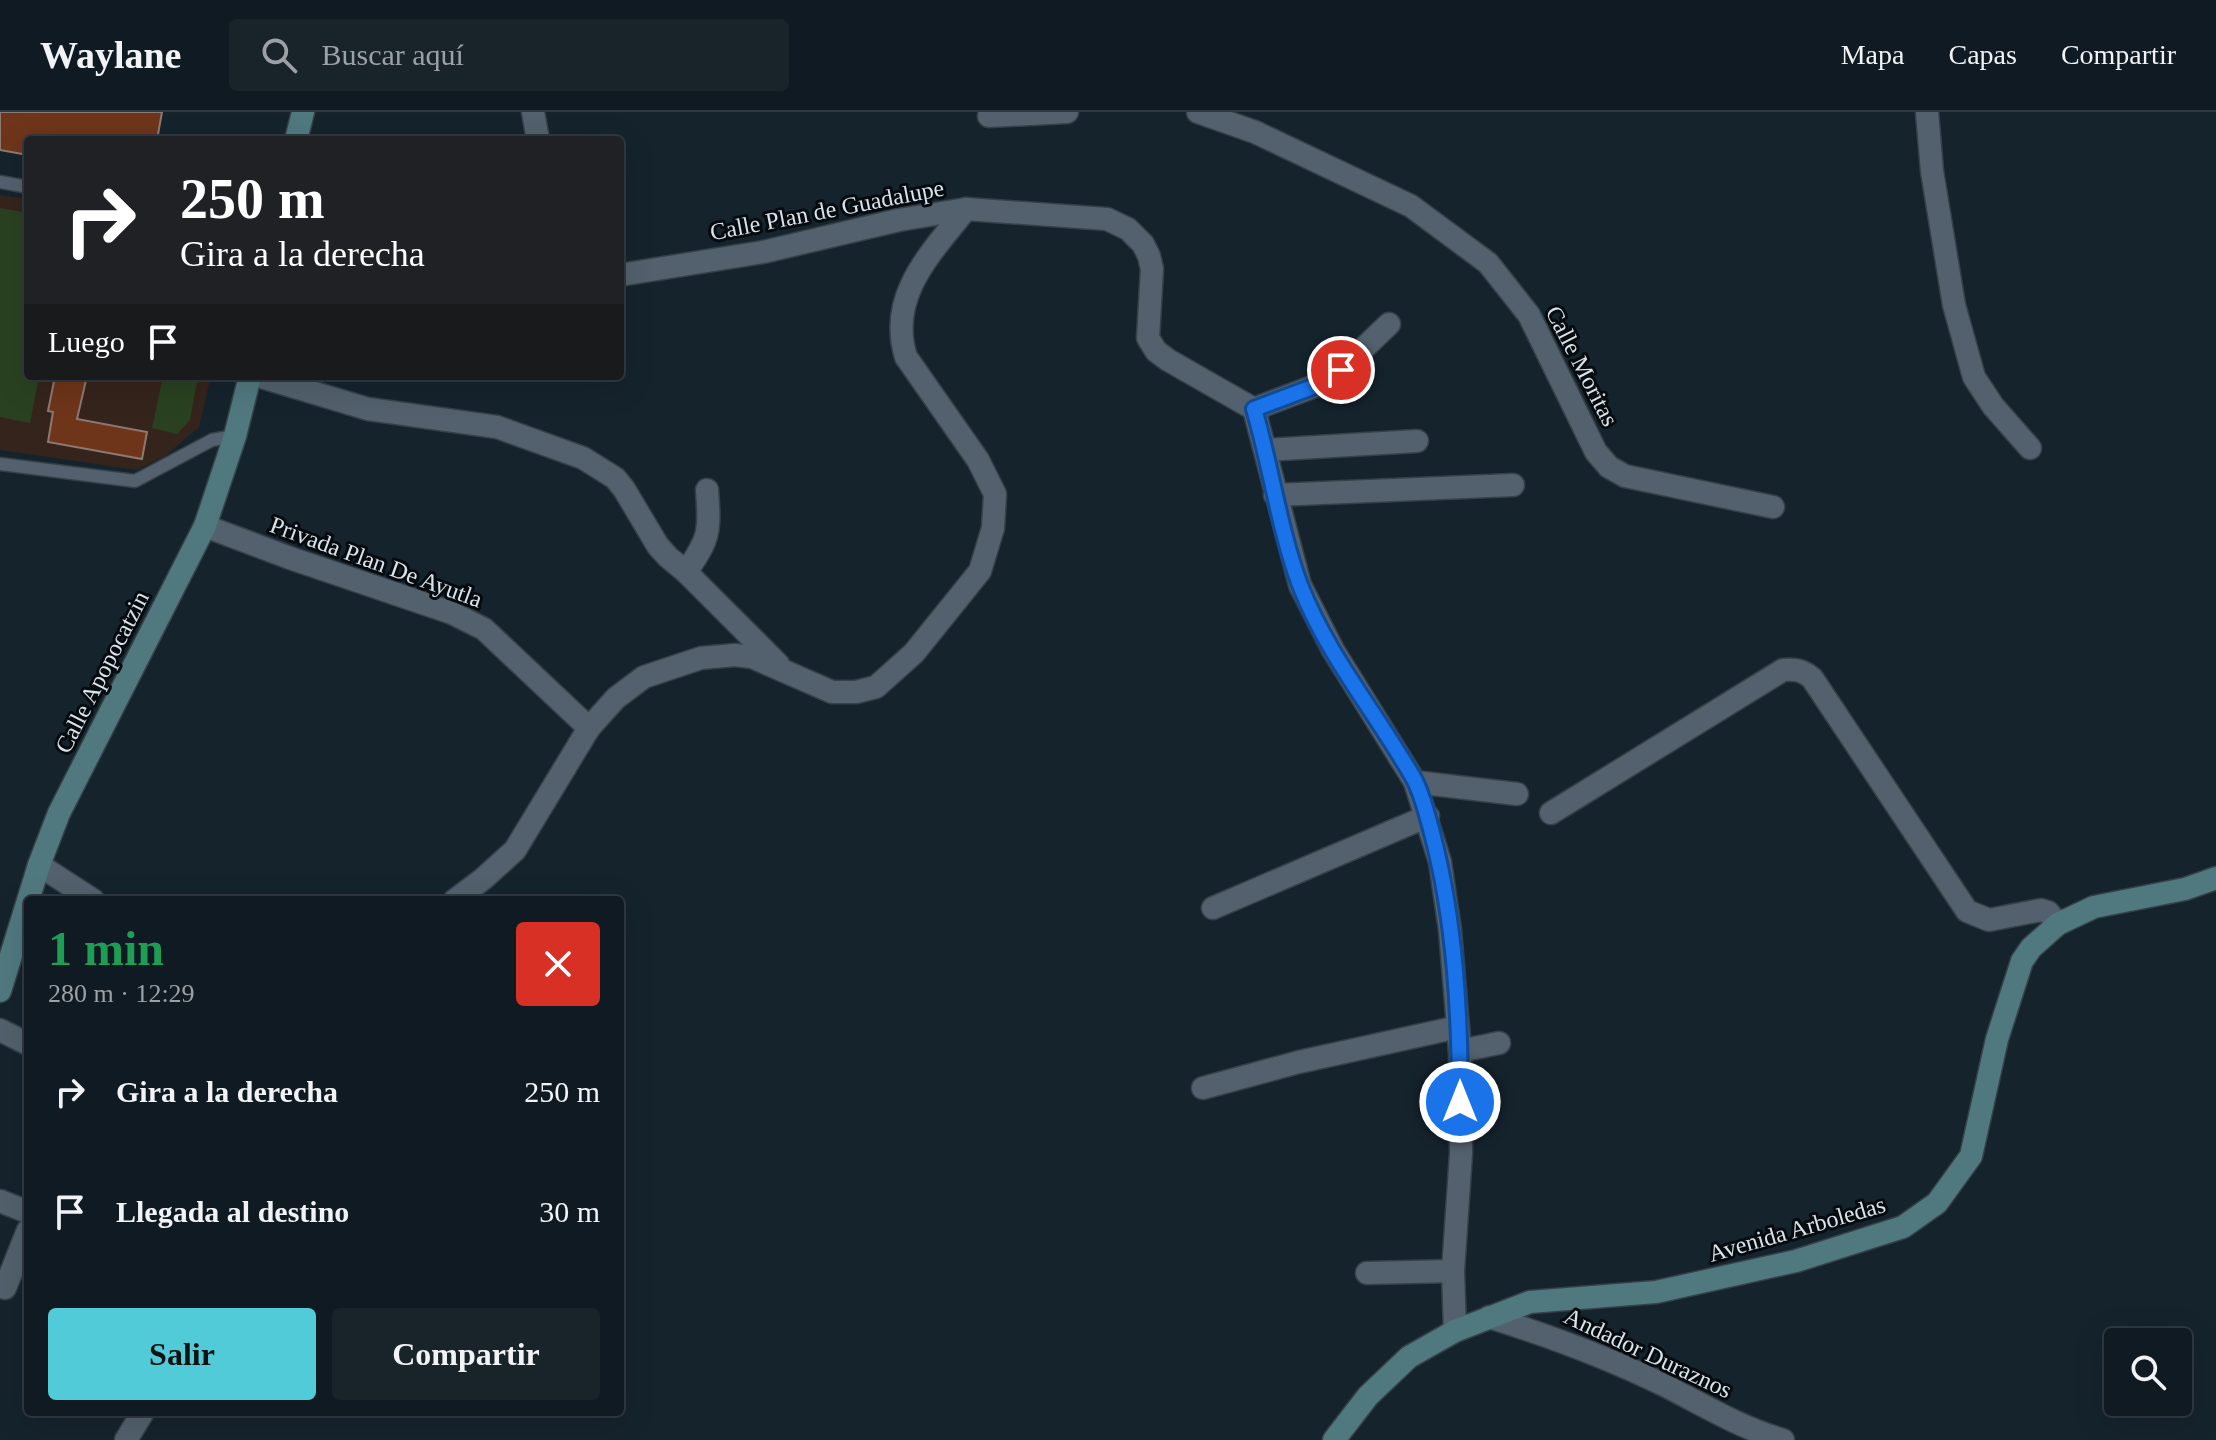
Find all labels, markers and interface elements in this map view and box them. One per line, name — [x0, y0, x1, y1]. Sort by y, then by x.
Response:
search box — [229, 19, 789, 91]
icon: search — [257, 33, 301, 77]
text: Waylane — [40, 34, 181, 76]
text: Buscar aquí — [321, 38, 464, 71]
text: Mapa — [1841, 39, 1904, 70]
text: Capas — [1948, 39, 2017, 70]
text: Compartir — [2061, 39, 2176, 70]
icon: right — [48, 168, 152, 272]
text: 250 m — [180, 168, 325, 230]
street label: Calle Plan de Guadalupe — [708, 175, 946, 245]
text: Gira a la derecha — [180, 234, 425, 274]
street label: Calle Moritas — [1541, 302, 1623, 430]
icon: arrive — [141, 320, 185, 364]
text: Luego — [48, 325, 125, 358]
pin — [1307, 336, 1375, 404]
icon: arrive — [1319, 348, 1363, 392]
street label: Privada Plan De Ayutla — [266, 512, 486, 613]
street label: Calle Apopocatzin — [50, 587, 154, 757]
text: 1 min — [48, 922, 164, 975]
button: close — [516, 922, 600, 1006]
text: 280 m · 12:29 — [48, 979, 195, 1008]
position arrow — [1418, 1060, 1502, 1144]
icon: right — [48, 1070, 92, 1114]
text: Gira a la derecha — [116, 1075, 338, 1108]
text: 250 m — [524, 1075, 600, 1108]
icon: arrive — [48, 1190, 92, 1234]
street label: Avenida Arboledas — [1706, 1191, 1888, 1267]
text: Llegada al destino — [116, 1195, 349, 1228]
text: 30 m — [539, 1195, 600, 1228]
street label: Andador Duraznos — [1560, 1303, 1736, 1403]
button: Salir — [48, 1308, 316, 1400]
button: Compartir — [332, 1308, 600, 1400]
map controls — [2104, 1328, 2192, 1416]
button: search — [2104, 1328, 2192, 1416]

